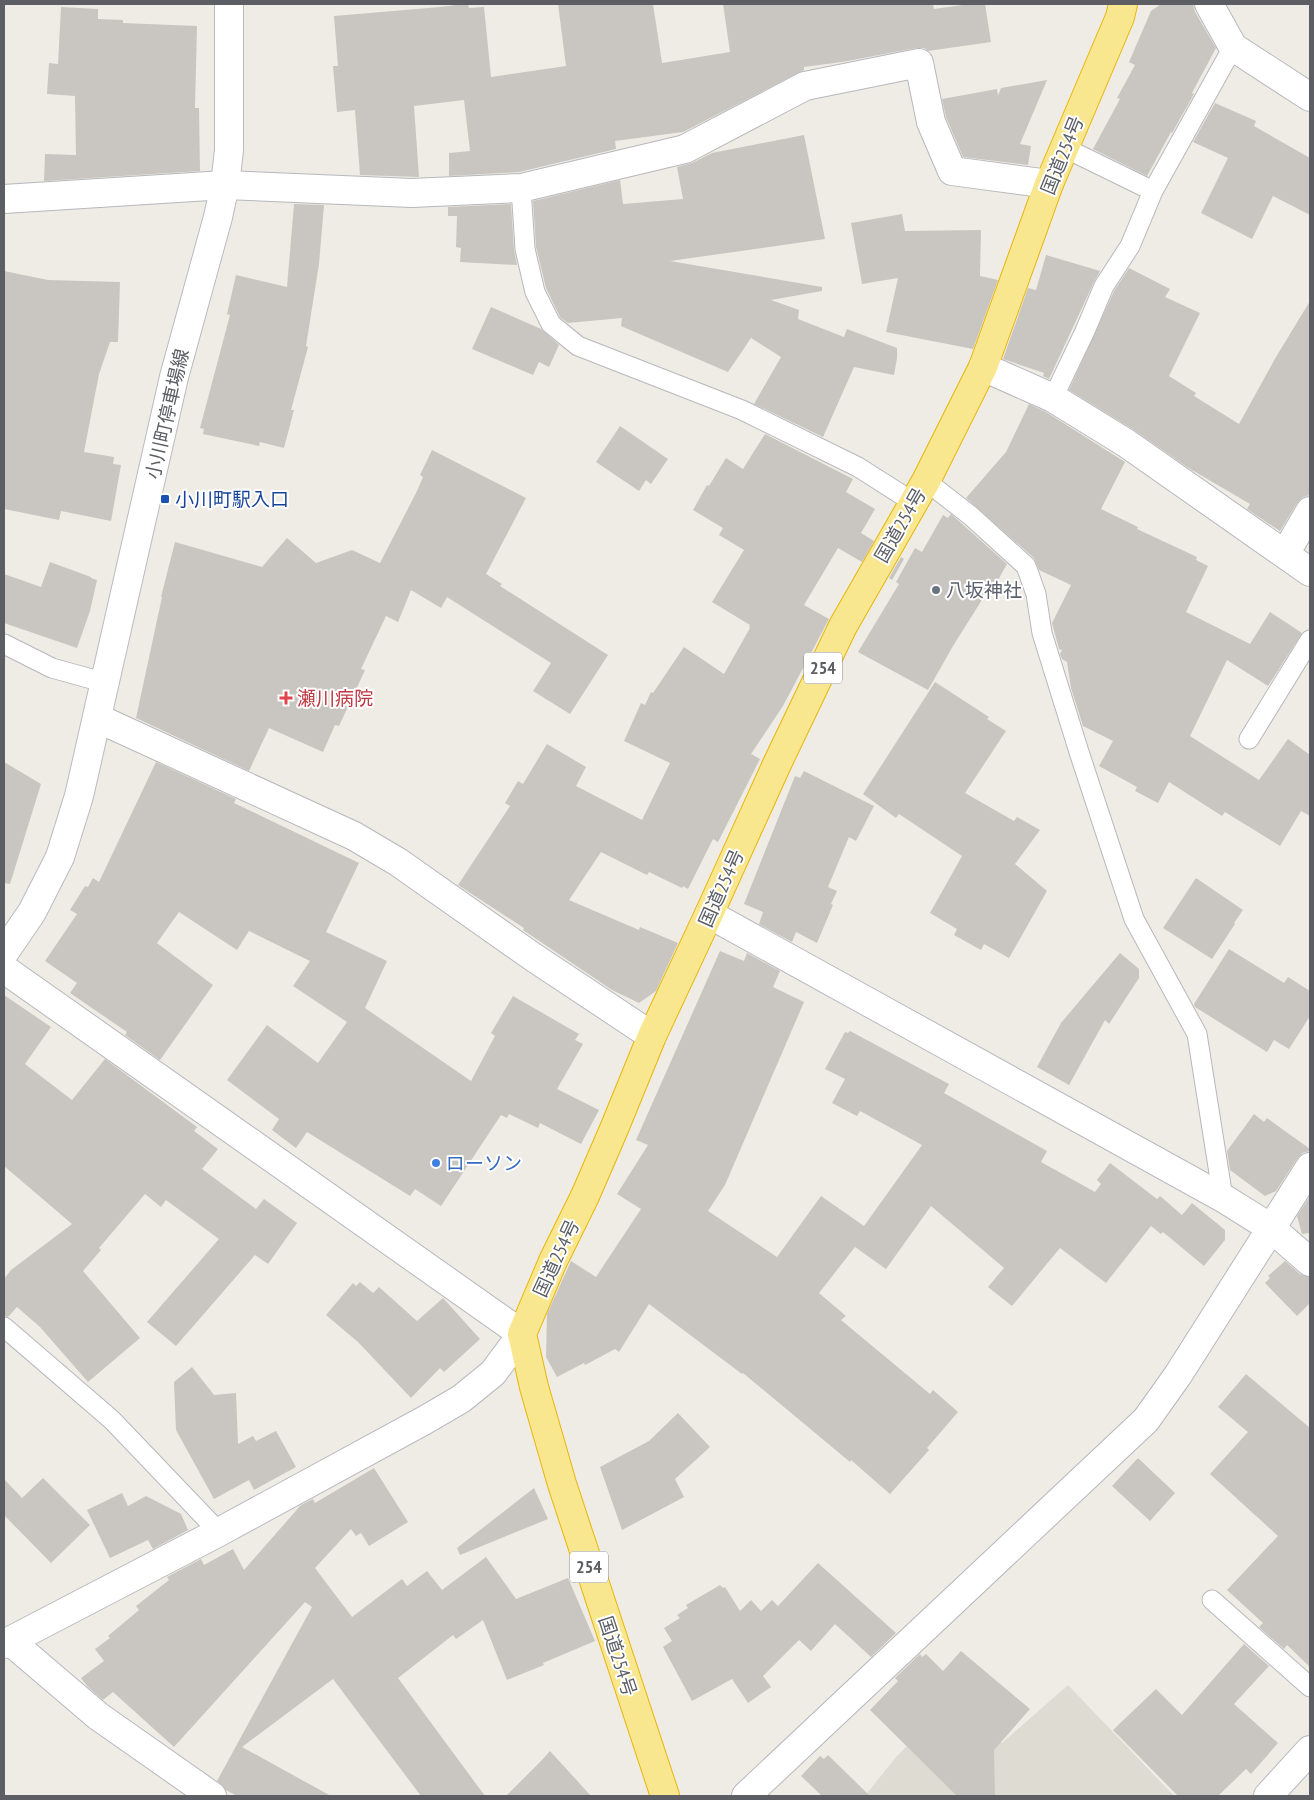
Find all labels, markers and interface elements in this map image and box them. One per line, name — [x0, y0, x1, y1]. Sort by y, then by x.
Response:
street label: 国道254号 — [1035, 112, 1089, 198]
street label: 小川町停車場線 — [140, 346, 194, 482]
street label: 国道254号 — [869, 483, 931, 567]
place label: 小川町駅入口 — [175, 487, 289, 511]
marker: 小川町駅入口 — [159, 493, 171, 505]
place label: 八坂神社 — [946, 578, 1022, 602]
marker: 八坂神社 — [930, 584, 942, 596]
road number: 254 — [804, 652, 842, 684]
place label: 瀬川病院 — [297, 686, 373, 710]
marker: 瀬川病院 — [279, 691, 293, 705]
street label: 国道254号 — [693, 845, 749, 931]
place label: ローソン — [446, 1151, 522, 1175]
marker: ローソン — [430, 1157, 442, 1169]
street label: 国道254号 — [528, 1215, 584, 1301]
road number: 254 — [570, 1551, 608, 1582]
street label: 国道254号 — [594, 1613, 642, 1699]

